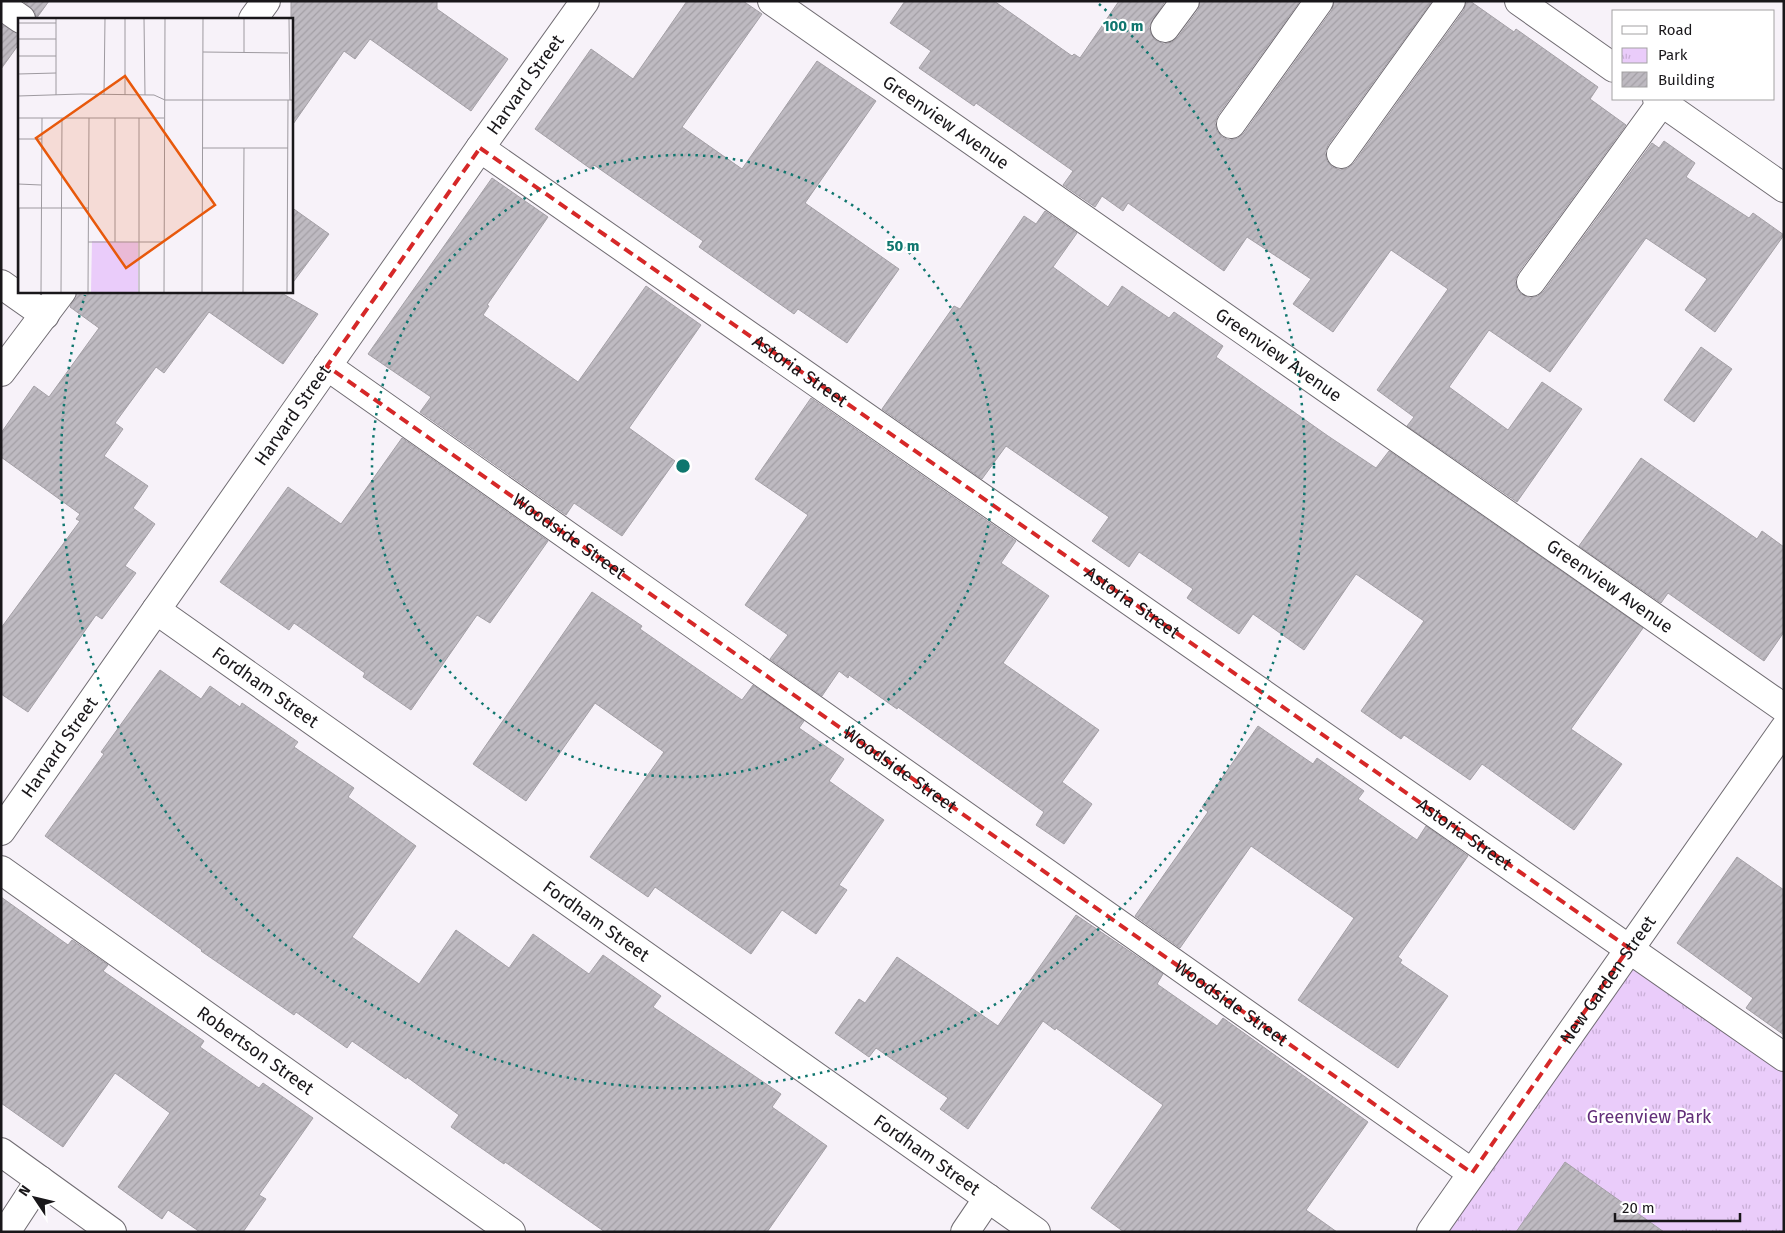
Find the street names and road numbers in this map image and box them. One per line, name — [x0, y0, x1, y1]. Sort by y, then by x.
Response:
street label: Harvard Street — [482, 30, 569, 139]
street label: Greenview Avenue — [878, 71, 1013, 174]
street label: Greenview Avenue — [1211, 303, 1346, 407]
street label: Astoria Street — [748, 330, 852, 412]
street label: Harvard Street — [250, 360, 336, 470]
street label: Woodside Street — [508, 489, 631, 584]
street label: Greenview Avenue — [1542, 535, 1677, 638]
street label: Astoria Street — [1080, 562, 1184, 644]
street label: Fordham Street — [208, 642, 323, 733]
street label: Harvard Street — [17, 692, 103, 802]
street label: Woodside Street — [839, 722, 962, 818]
street label: Astoria Street — [1413, 793, 1517, 875]
street label: Fordham Street — [539, 876, 654, 967]
street label: New Garden Street — [1555, 911, 1661, 1048]
street label: Woodside Street — [1170, 956, 1293, 1051]
street label: Robertson Street — [193, 1002, 319, 1100]
street label: Fordham Street — [869, 1110, 985, 1200]

